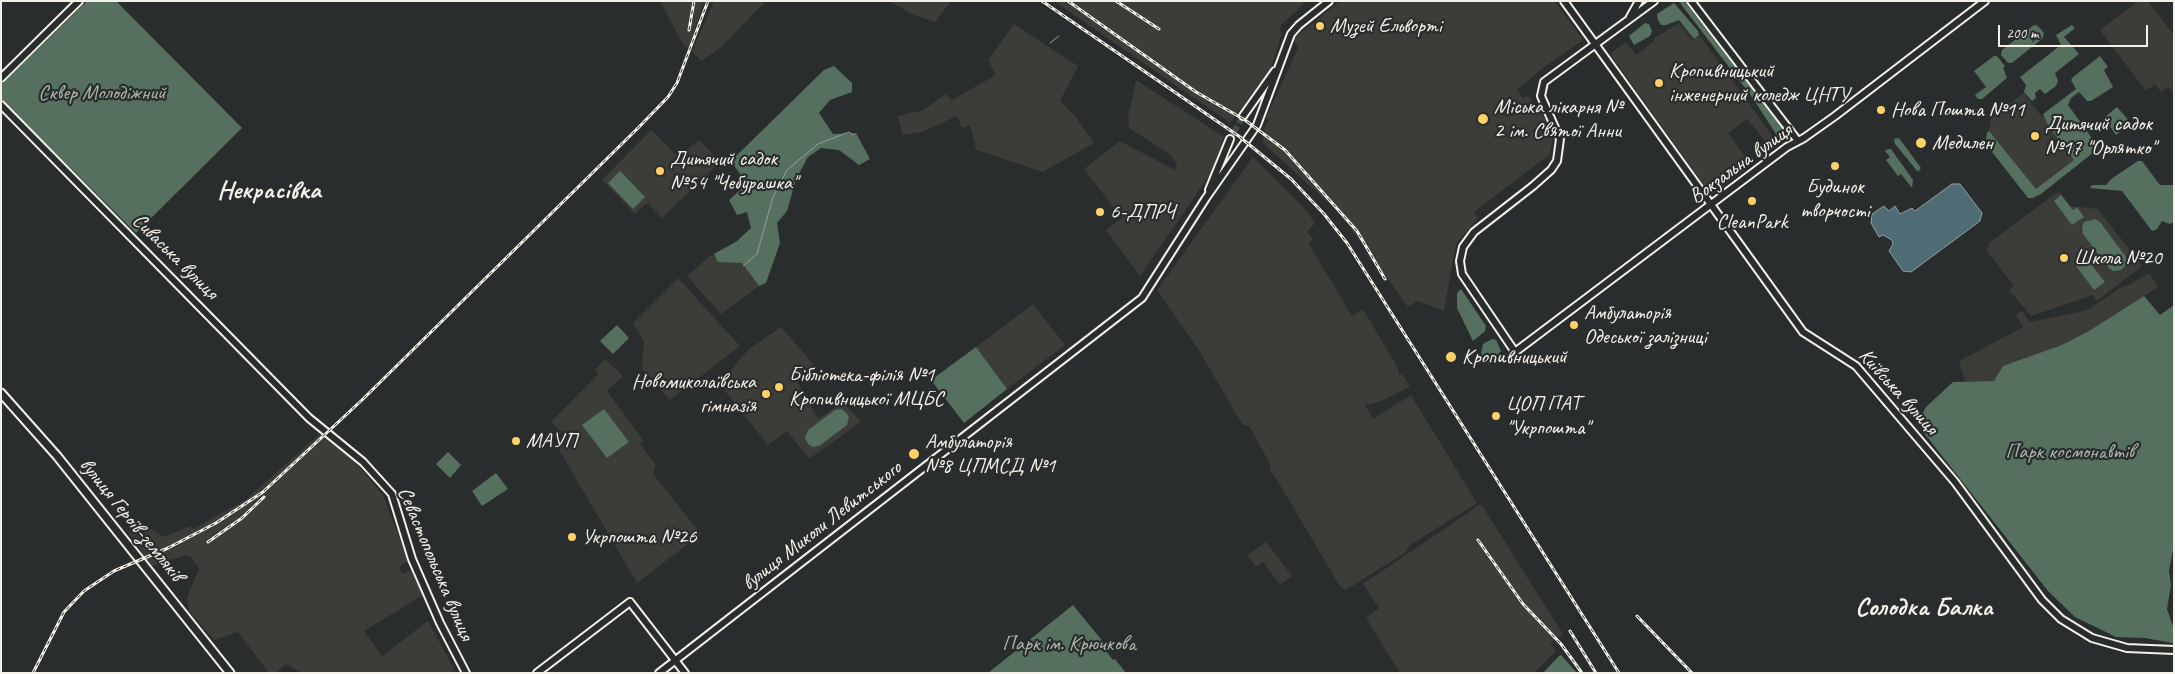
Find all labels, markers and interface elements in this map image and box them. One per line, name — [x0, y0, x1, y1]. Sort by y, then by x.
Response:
place label: Музей Ельворті — [1330, 13, 1442, 39]
scale bar — [2000, 15, 2150, 47]
marker: Музей Ельворті — [1314, 20, 1326, 32]
text: 200 m — [2006, 24, 2038, 43]
place label: Кропивницький інженерний коледж ЦНТУ — [1669, 58, 1849, 108]
marker: Кропивницький інженерний коледж ЦНТУ — [1653, 77, 1665, 89]
park label: Сквер Молодіжний — [38, 80, 166, 106]
place label: Міська лікарня № 2 ім. Святої Анни — [1494, 94, 1622, 144]
place label: Нова Пошта №11 — [1891, 97, 2025, 123]
marker: Нова Пошта №11 — [1875, 104, 1887, 116]
place label: Дитячий садок №17 "Орлятко" — [2045, 111, 2155, 161]
marker: Міська лікарня № 2 ім. Святої Анни — [1476, 112, 1490, 126]
street label: Вокзальна вулиця — [1685, 118, 1797, 210]
place label: Медилен — [1932, 130, 1993, 156]
marker: Дитячий садок №17 "Орлятко" — [2029, 130, 2041, 142]
marker: Медилен — [1914, 136, 1928, 150]
place label: Дитячий садок №54 "Чебурашка" — [670, 146, 797, 196]
marker: Будинок творчості — [1829, 160, 1841, 172]
marker: Дитячий садок №54 "Чебурашка" — [654, 165, 666, 177]
place label: Будинок творчості — [1800, 174, 1870, 224]
district label: Некрасівка — [217, 175, 321, 207]
marker: CleanPark — [1746, 195, 1758, 207]
place label: 6-ДПРЧ — [1110, 199, 1175, 225]
marker: 6-ДПРЧ — [1094, 206, 1106, 218]
street label: Сиваська вулиця — [127, 209, 223, 305]
place label: CleanPark — [1717, 209, 1787, 235]
place label: Школа №20 — [2074, 245, 2162, 271]
marker: Школа №20 — [2058, 252, 2070, 264]
place label: Амбулаторія Одеської залізниці — [1584, 300, 1707, 350]
marker: Амбулаторія Одеської залізниці — [1568, 319, 1580, 331]
place label: Кропивницький — [1462, 344, 1567, 370]
street label: Київська вулиця — [1853, 344, 1943, 440]
marker: Кропивницький — [1444, 350, 1458, 364]
place label: Бібліотека-філія №1 Кропивницької МЦБС — [789, 362, 944, 412]
place label: Новомиколаївська гімназія — [632, 369, 756, 419]
marker: Бібліотека-філія №1 Кропивницької МЦБС — [773, 381, 785, 393]
marker: Новомиколаївська гімназія — [760, 388, 772, 400]
place label: ЦОП ПАТ "Укрпошта" — [1506, 391, 1589, 441]
marker: ЦОП ПАТ "Укрпошта" — [1490, 410, 1502, 422]
place label: МАУП — [526, 428, 576, 454]
place label: Амбулаторія №8 ЦПМСД №1 — [925, 429, 1055, 479]
marker: МАУП — [510, 435, 522, 447]
park label: Парк космонавтів — [2006, 439, 2134, 465]
marker: Амбулаторія №8 ЦПМСД №1 — [907, 447, 921, 461]
street label: вулиця Героїв-земляків — [73, 453, 189, 587]
street label: вулиця Миколи Левитського — [737, 456, 907, 596]
street label: Севастопольська вулиця — [391, 483, 479, 645]
place label: Укрпошта №26 — [582, 524, 697, 550]
marker: Укрпошта №26 — [566, 531, 578, 543]
district label: Солодка Балка — [1855, 592, 1993, 624]
park label: Парк ім. Крючкова — [1002, 631, 1136, 657]

